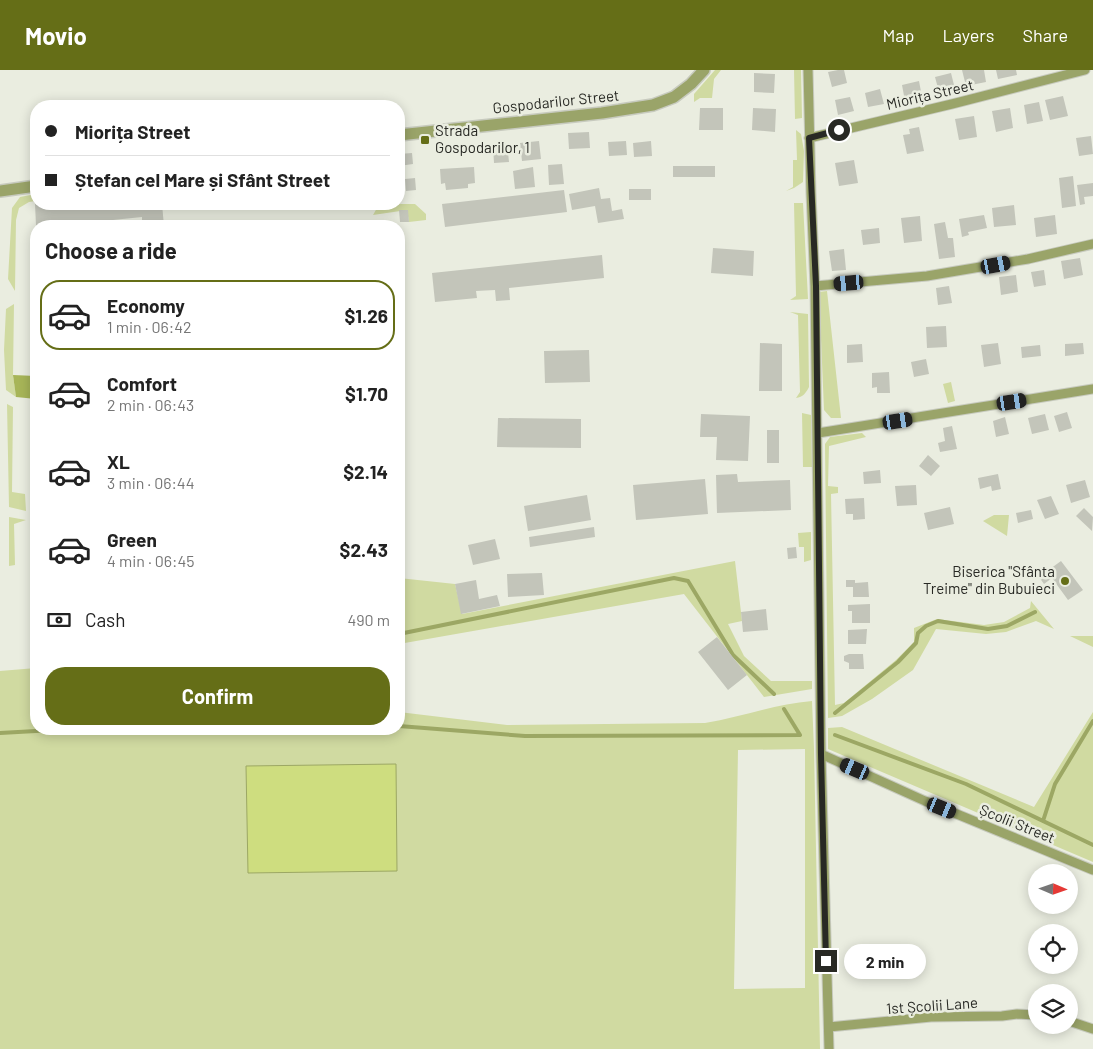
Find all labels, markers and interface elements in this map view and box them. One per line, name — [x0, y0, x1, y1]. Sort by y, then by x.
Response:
text: Movio — [25, 21, 87, 50]
text: Map — [882, 24, 914, 46]
text: Layers — [942, 24, 995, 46]
text: Share — [1023, 24, 1068, 46]
street label: Miorița Street — [884, 75, 975, 113]
street label: Gospodarilor Street — [492, 85, 620, 117]
route start — [828, 119, 850, 141]
text: Miorița Street — [75, 120, 190, 143]
place label: Strada Gospodarilor, 1 — [435, 121, 530, 156]
marker: Strada Gospodarilor, 1 — [419, 134, 431, 146]
text: Ștefan cel Mare și Sfânt Street — [75, 168, 330, 191]
text: Choose a ride — [45, 237, 177, 263]
car — [979, 255, 1012, 275]
car — [833, 274, 864, 292]
icon: car — [47, 293, 92, 338]
text: Economy — [107, 294, 185, 317]
text: $1.26 — [344, 304, 388, 327]
text: 1 min · 06:42 — [107, 317, 192, 336]
icon: car — [47, 371, 92, 416]
text: Comfort — [107, 372, 177, 395]
text: $1.70 — [345, 382, 388, 405]
car — [996, 392, 1027, 412]
text: 2 min · 06:43 — [107, 395, 194, 414]
car — [882, 411, 913, 431]
icon: car — [47, 449, 92, 494]
text: XL — [107, 450, 130, 473]
text: $2.14 — [343, 460, 388, 483]
text: 3 min · 06:44 — [107, 473, 194, 492]
icon: car — [47, 527, 92, 572]
text: Green — [107, 528, 157, 551]
text: $2.43 — [340, 538, 388, 561]
text: 4 min · 06:45 — [107, 551, 194, 570]
place label: Biserica "Sfânta Treime" din Bubuieci — [923, 562, 1055, 597]
marker: Biserica "Sfânta Treime" din Bubuieci — [1059, 575, 1071, 587]
icon: cash — [45, 606, 73, 634]
text: Cash — [85, 608, 126, 631]
text: 490 m — [347, 610, 390, 629]
button: Confirm — [45, 667, 390, 725]
car — [838, 756, 871, 782]
car — [925, 795, 958, 821]
street label: Școlii Street — [977, 800, 1058, 846]
north arrow — [1028, 864, 1078, 914]
map controls — [1028, 864, 1078, 1034]
button: locate — [1028, 924, 1078, 974]
callout: 2 min — [844, 944, 926, 978]
route end — [815, 950, 837, 972]
text: 2 min — [866, 952, 904, 971]
button: layers — [1028, 984, 1078, 1034]
street label: 1st Școlii Lane — [885, 993, 978, 1017]

